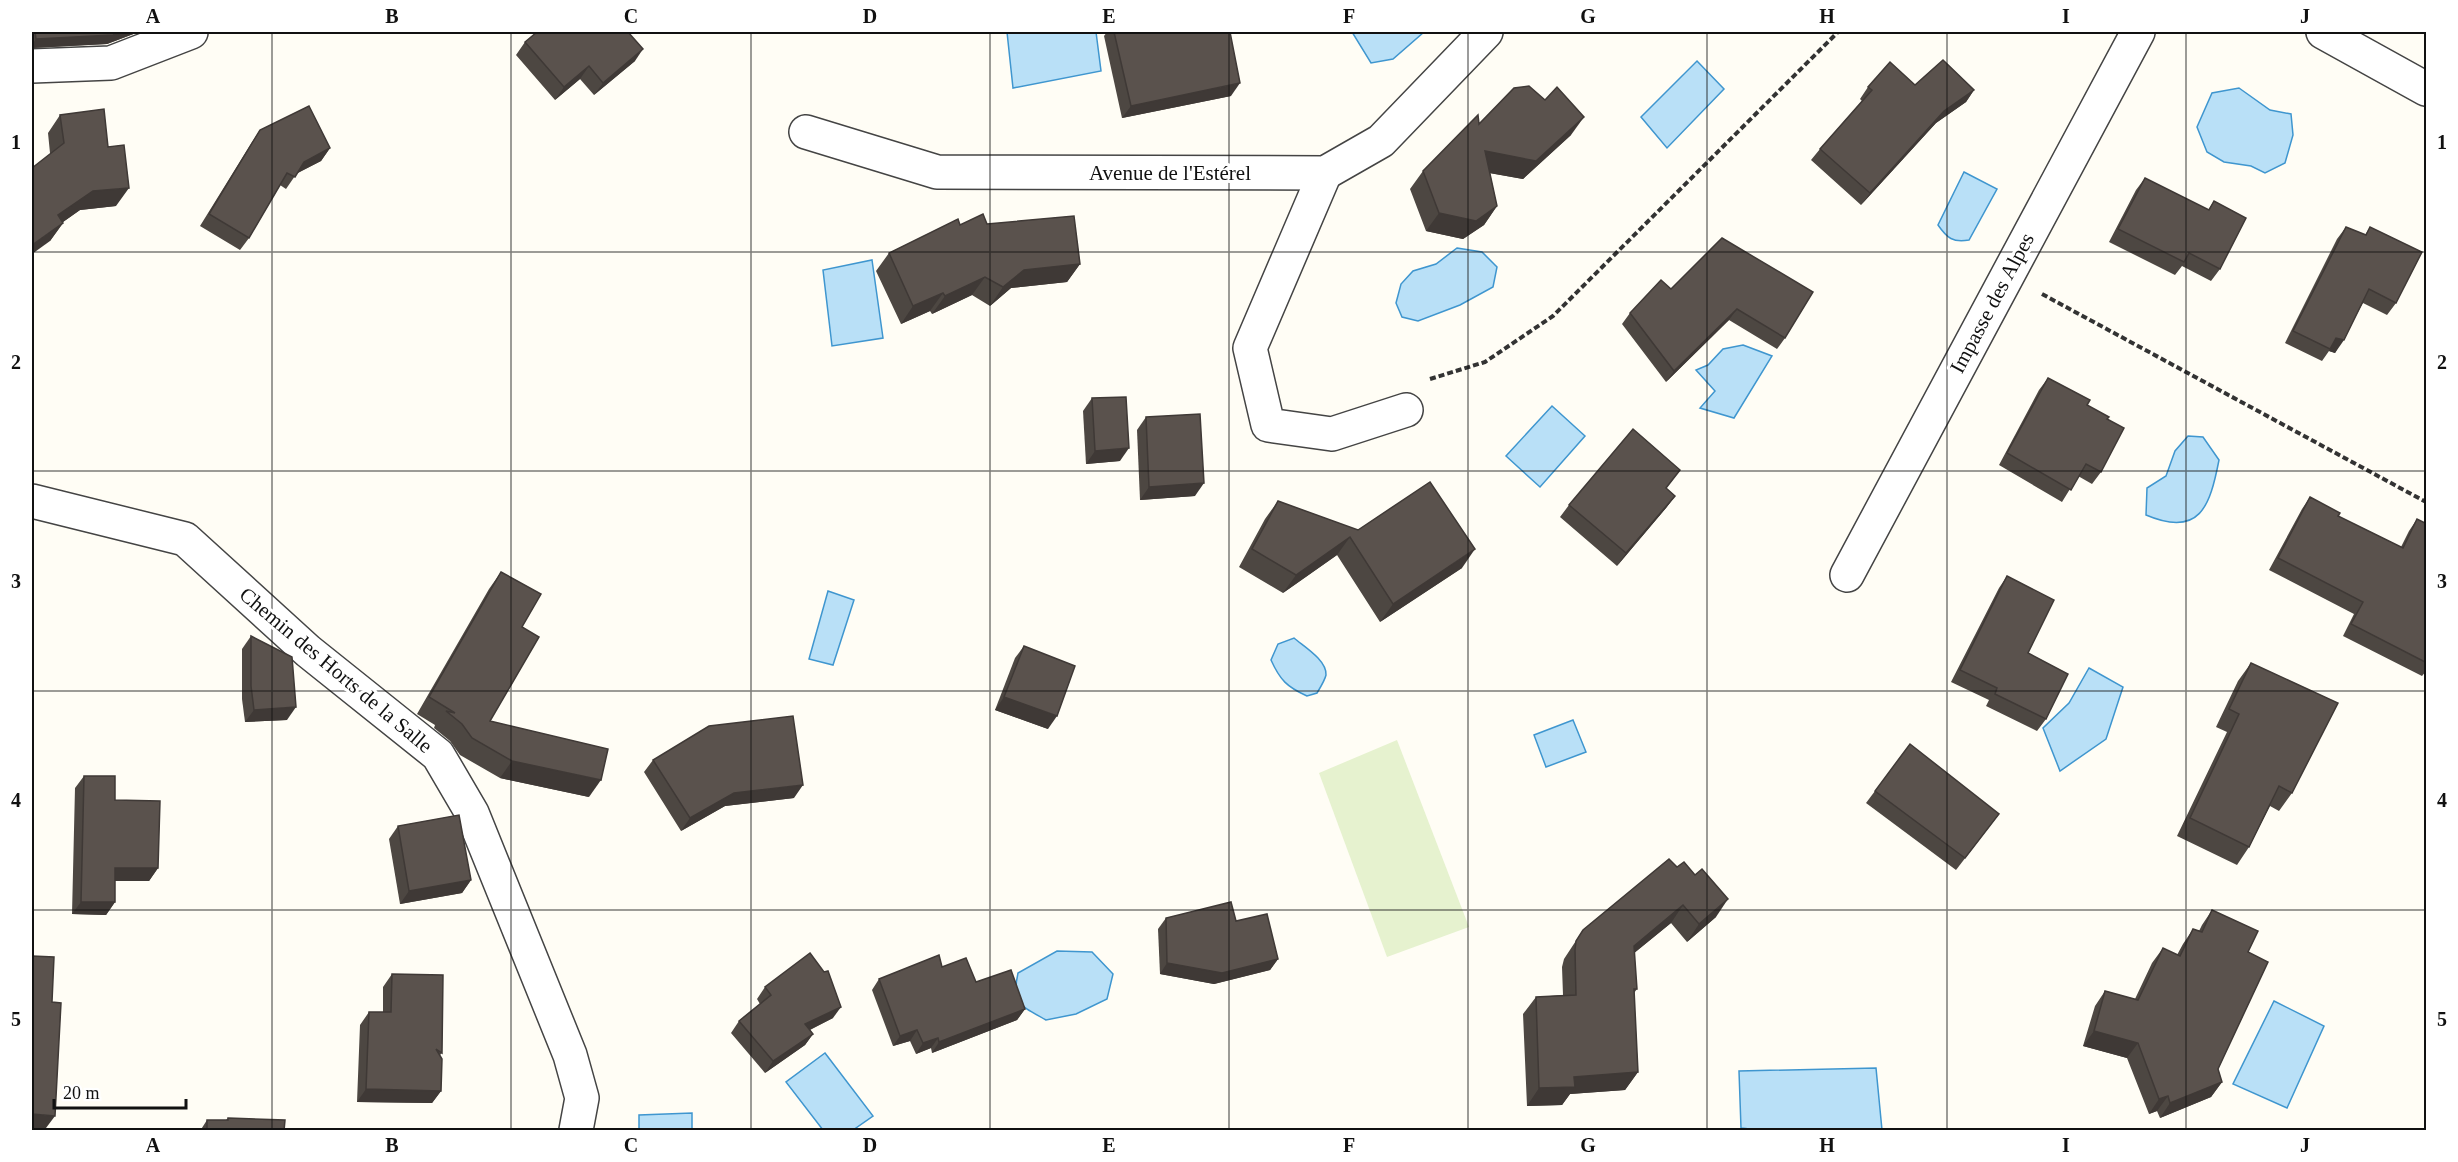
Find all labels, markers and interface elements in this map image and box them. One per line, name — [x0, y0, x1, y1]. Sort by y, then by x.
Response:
text: A — [146, 5, 161, 27]
text: B — [385, 5, 399, 27]
text: C — [624, 5, 638, 27]
text: D — [863, 5, 877, 27]
text: E — [1102, 5, 1116, 27]
text: F — [1343, 5, 1355, 27]
text: G — [1580, 5, 1596, 27]
text: H — [1819, 5, 1835, 27]
text: I — [2062, 5, 2070, 27]
text: J — [2300, 5, 2310, 27]
text: 1 — [11, 131, 21, 153]
text: 1 — [2437, 131, 2447, 153]
street label: Avenue de l'Estérel — [1089, 161, 1251, 185]
street label: Impasse des Alpes — [1945, 229, 2039, 377]
text: 2 — [11, 351, 21, 373]
text: 2 — [2437, 351, 2447, 373]
text: 3 — [11, 570, 21, 592]
text: 3 — [2437, 570, 2447, 592]
street label: Chemin des Horts de la Salle — [235, 582, 437, 758]
text: 4 — [11, 789, 21, 811]
text: 4 — [2437, 789, 2447, 811]
text: 5 — [11, 1008, 21, 1030]
text: 5 — [2437, 1008, 2447, 1030]
scale bar — [54, 1072, 186, 1110]
text: 20 m — [63, 1083, 100, 1103]
text: A — [146, 1134, 161, 1156]
text: B — [385, 1134, 399, 1156]
text: C — [624, 1134, 638, 1156]
text: D — [863, 1134, 877, 1156]
text: E — [1102, 1134, 1116, 1156]
text: F — [1343, 1134, 1355, 1156]
text: G — [1580, 1134, 1596, 1156]
text: H — [1819, 1134, 1835, 1156]
text: I — [2062, 1134, 2070, 1156]
text: J — [2300, 1134, 2310, 1156]

